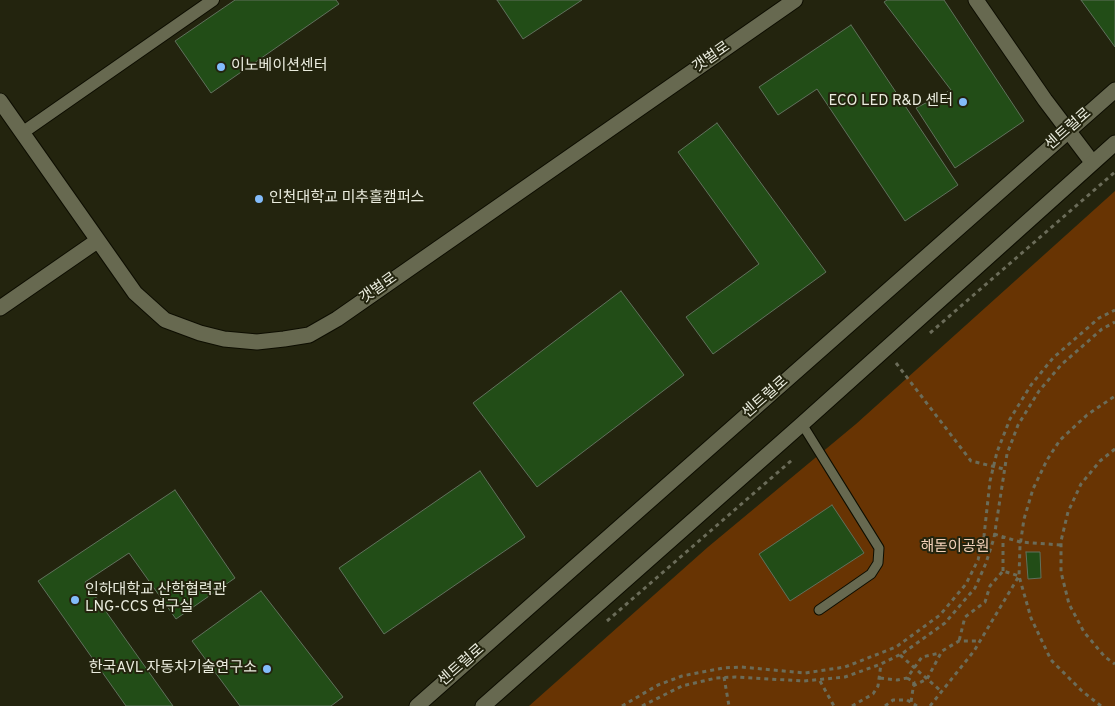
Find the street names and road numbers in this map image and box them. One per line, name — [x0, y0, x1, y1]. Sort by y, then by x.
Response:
street label: 갯벌로 — [690, 39, 734, 77]
street label: 센트럴로 — [1042, 105, 1096, 155]
street label: 갯벌로 — [357, 270, 401, 308]
street label: 센트럴로 — [739, 373, 793, 423]
street label: 센트럴로 — [435, 641, 489, 691]

